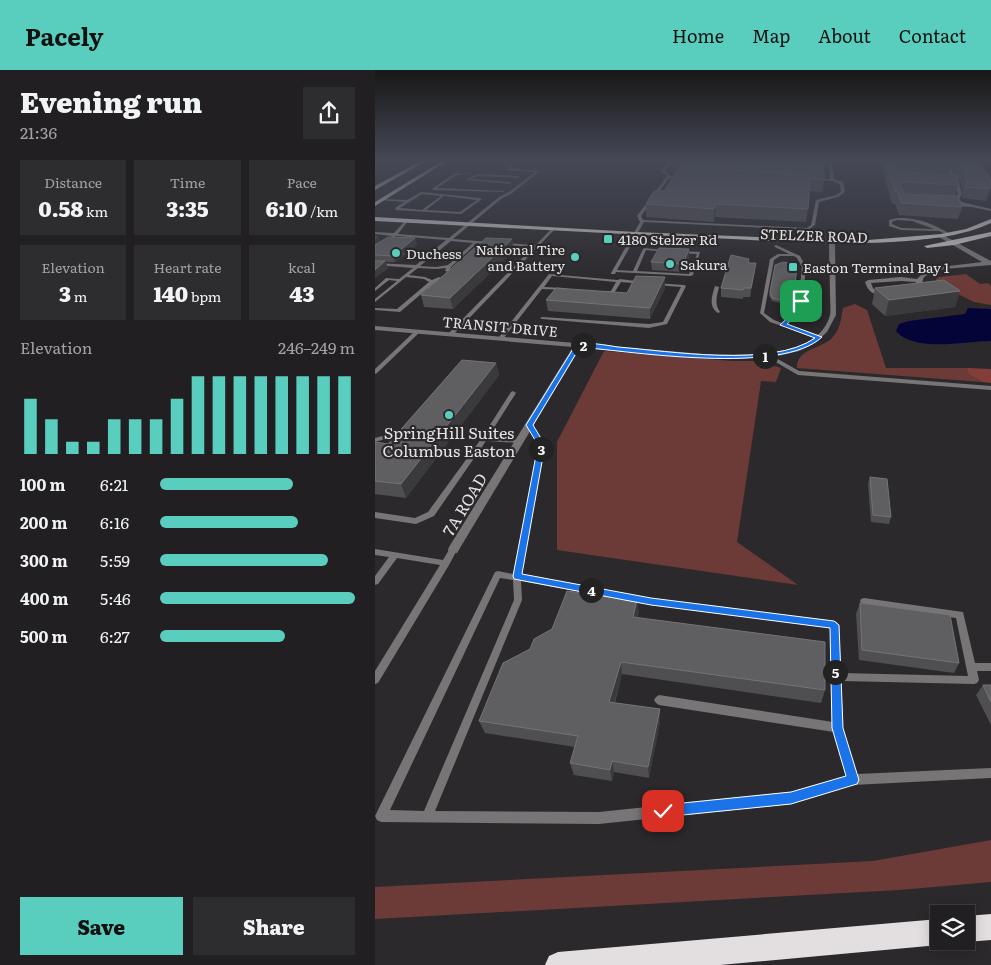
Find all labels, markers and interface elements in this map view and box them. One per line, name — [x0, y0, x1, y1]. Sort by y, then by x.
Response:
text: Pacely — [25, 18, 103, 53]
text: Home — [672, 22, 724, 49]
text: Map — [752, 22, 790, 49]
text: About — [818, 22, 871, 49]
text: Contact — [899, 22, 966, 49]
text: Evening run — [20, 80, 202, 122]
button: share — [303, 87, 355, 139]
text: 21:36 — [20, 120, 57, 144]
text: Distance — [44, 172, 102, 192]
text: Time — [170, 172, 205, 192]
text: Pace — [287, 172, 317, 192]
text: 0.58 — [38, 192, 83, 223]
text: 3:35 — [166, 192, 209, 223]
text: 6:10 — [265, 192, 307, 223]
text: km — [83, 201, 108, 221]
text: /km — [307, 201, 338, 221]
street label: STELZER ROAD — [760, 223, 868, 247]
place label: 4180 Stelzer Rd — [618, 229, 718, 249]
marker: 4180 Stelzer Rd — [602, 233, 614, 245]
place label: National Tire and Battery — [476, 239, 566, 275]
place label: Duchess — [406, 243, 461, 263]
marker: Duchess — [390, 247, 402, 259]
marker: National Tire and Battery — [569, 251, 581, 263]
place label: Sakura — [680, 254, 728, 274]
text: Elevation — [42, 257, 105, 277]
text: Heart rate — [154, 257, 221, 277]
text: kcal — [288, 257, 316, 277]
place label: Easton Terminal Bay 1 — [803, 257, 950, 277]
marker: Sakura — [664, 258, 676, 270]
marker: Easton Terminal Bay 1 — [787, 261, 799, 273]
text: 3 — [59, 277, 71, 308]
text: 140 — [154, 277, 188, 308]
text: 43 — [289, 277, 314, 308]
pin — [780, 280, 822, 322]
text: m — [71, 286, 87, 306]
text: bpm — [188, 286, 221, 306]
icon: arrive — [787, 287, 815, 315]
street label: TRANSIT DRIVE — [442, 311, 559, 341]
pin: 2 — [571, 332, 595, 358]
text: Elevation — [20, 335, 92, 359]
text: 246–249 m — [278, 335, 355, 359]
text: 2 — [580, 335, 587, 355]
pin: 1 — [753, 344, 777, 368]
text: 1 — [763, 346, 768, 366]
marker: SpringHill Suites Columbus Easton — [443, 409, 455, 421]
place label: SpringHill Suites Columbus Easton — [383, 420, 516, 462]
pin: 3 — [529, 436, 553, 462]
text: 3 — [538, 439, 545, 459]
street label: 7A ROAD — [436, 468, 492, 540]
text: 100 m — [20, 472, 66, 496]
text: 6:21 — [100, 472, 128, 496]
text: 200 m — [20, 510, 67, 534]
text: 6:16 — [100, 510, 129, 534]
text: 300 m — [20, 548, 68, 572]
text: 5:59 — [100, 548, 130, 572]
pin: 4 — [579, 578, 603, 602]
text: 4 — [587, 580, 596, 600]
text: 400 m — [20, 586, 69, 610]
text: 5:46 — [100, 586, 131, 610]
text: 500 m — [20, 624, 68, 648]
text: 6:27 — [100, 624, 130, 648]
pin: 5 — [823, 660, 847, 684]
text: 5 — [832, 662, 839, 682]
pin — [642, 790, 684, 832]
icon: check — [649, 797, 677, 825]
button: Save — [20, 897, 183, 955]
button: Share — [193, 897, 355, 955]
map controls — [930, 905, 975, 950]
button: layers — [930, 905, 975, 950]

